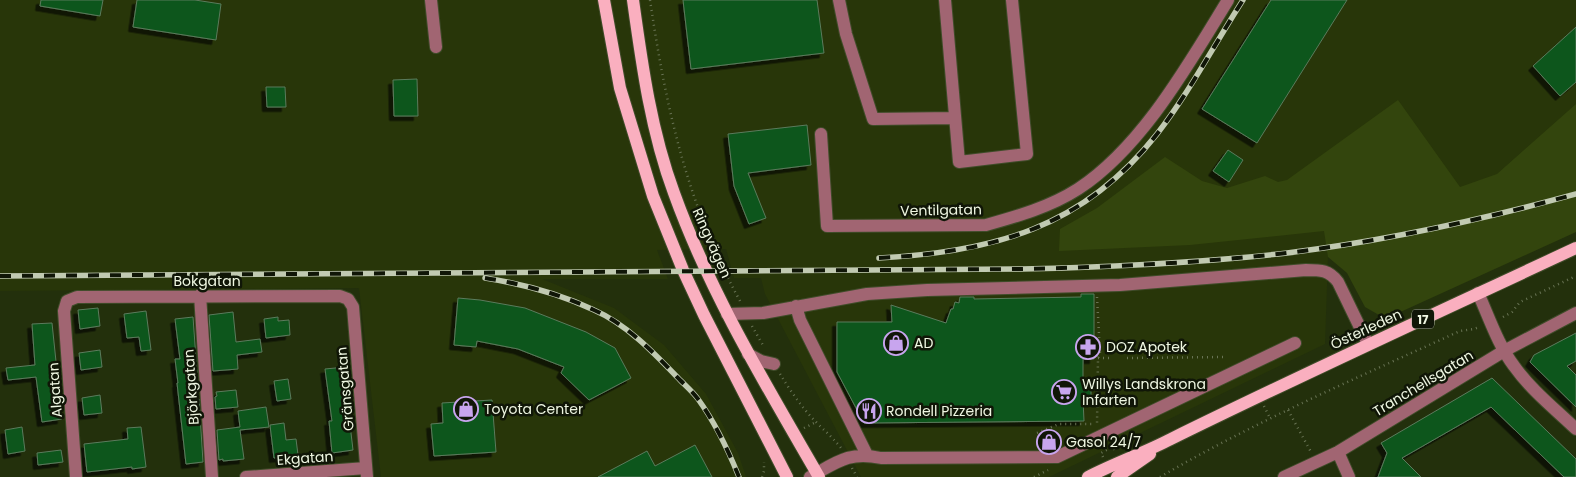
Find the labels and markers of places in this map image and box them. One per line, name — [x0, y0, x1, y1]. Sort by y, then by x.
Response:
shop icon: AD — [883, 330, 909, 356]
place label: AD — [914, 333, 933, 353]
pharmacy icon: DOZ Apotek — [1075, 334, 1101, 360]
place label: DOZ Apotek — [1106, 337, 1188, 357]
place label: Willys Landskrona Infarten — [1082, 374, 1206, 410]
supermarket icon: Willys Landskrona Infarten — [1051, 379, 1077, 405]
shop icon: Toyota Center — [453, 396, 479, 422]
restaurant icon: Rondell Pizzeria — [856, 398, 882, 424]
place label: Toyota Center — [484, 399, 583, 419]
place label: Rondell Pizzeria — [886, 401, 992, 421]
shop icon: Gasol 24/7 — [1036, 429, 1062, 455]
place label: Gasol 24/7 — [1066, 432, 1141, 452]

